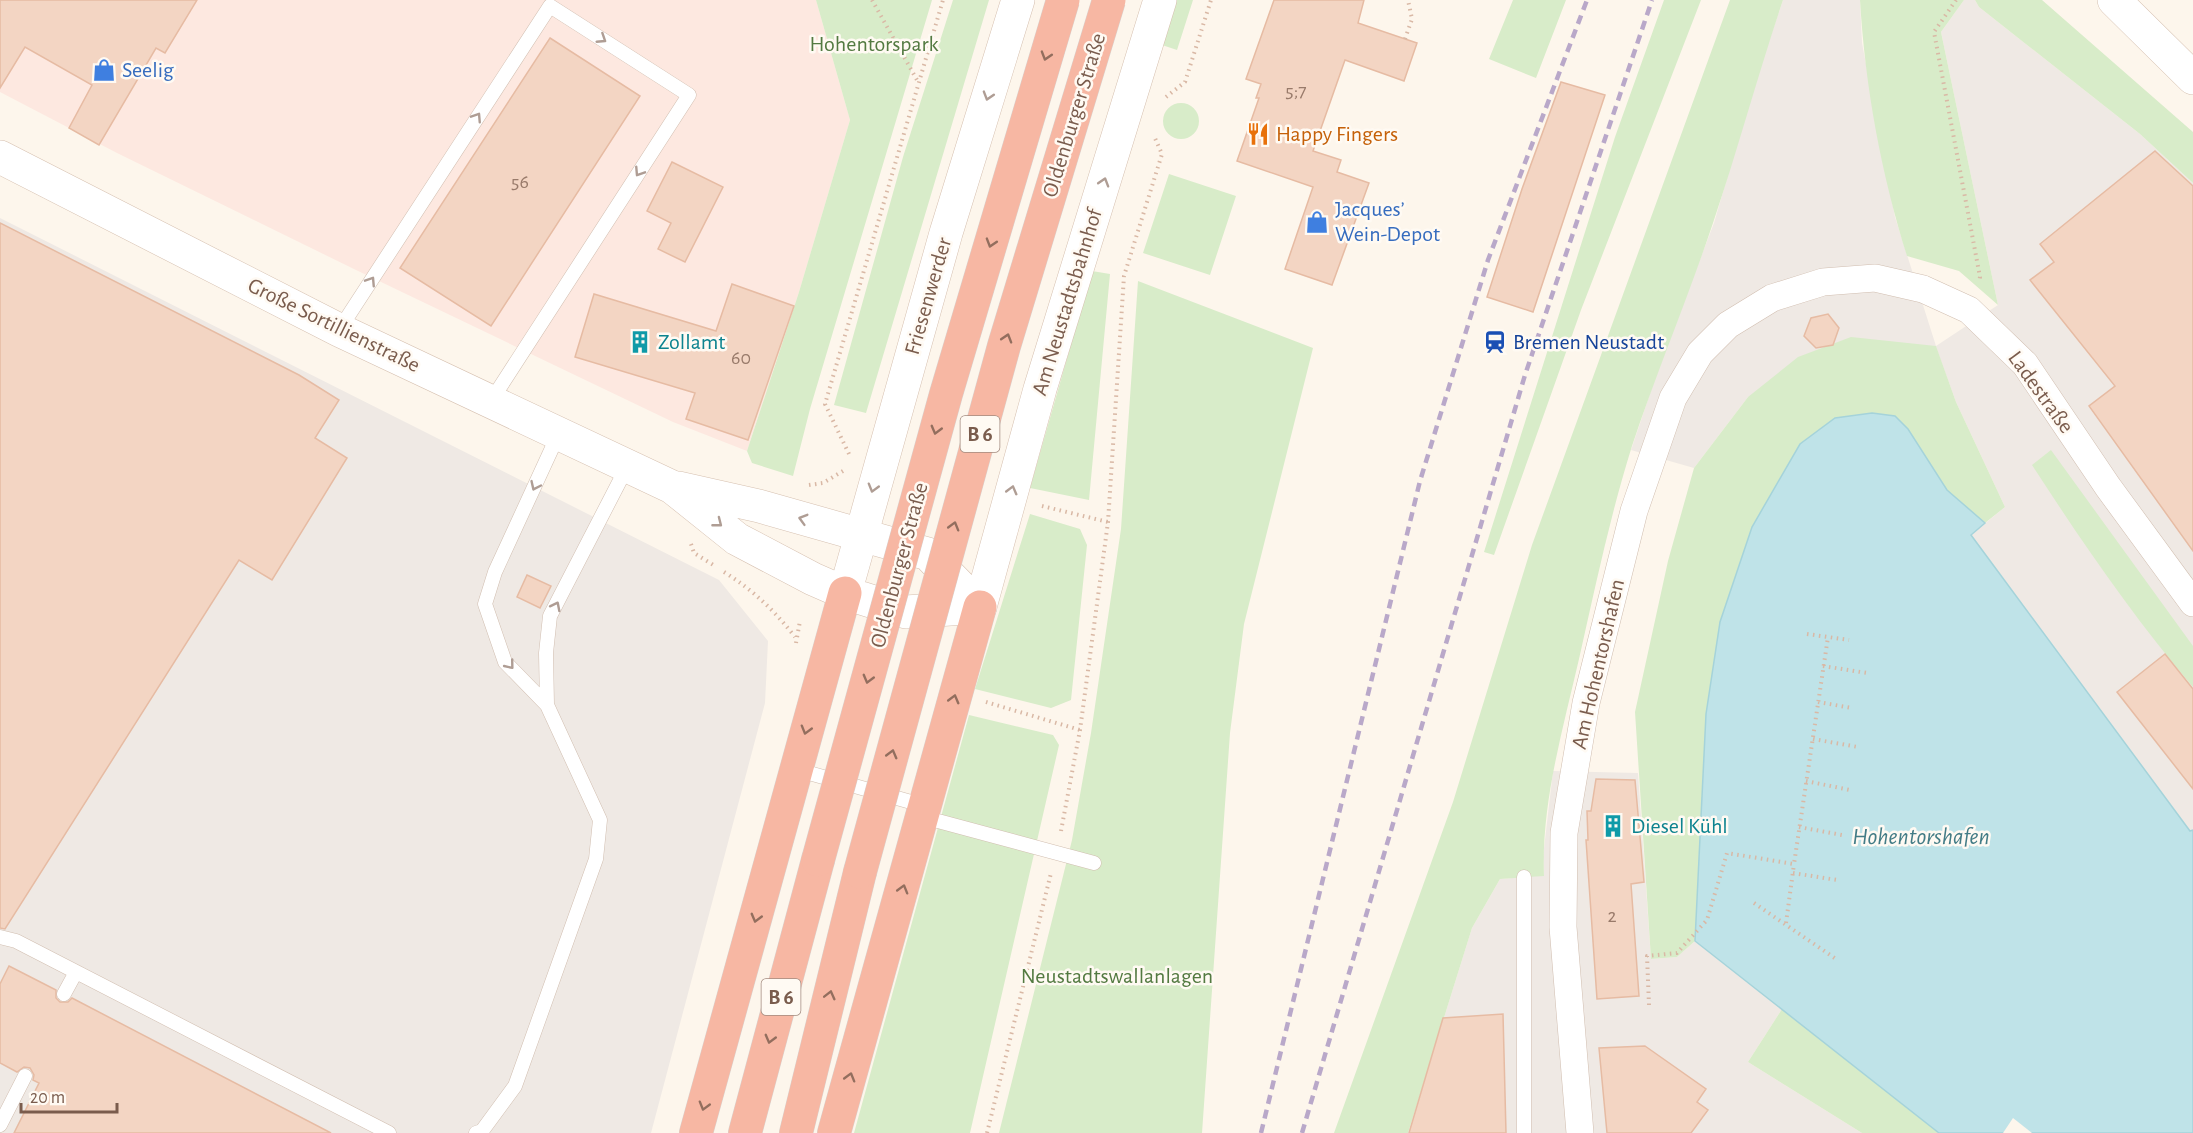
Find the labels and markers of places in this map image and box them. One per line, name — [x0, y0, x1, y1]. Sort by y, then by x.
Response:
shop icon: Seelig — [91, 57, 117, 83]
place label: Seelig — [122, 59, 174, 81]
restaurant icon: Happy Fingers — [1245, 121, 1271, 147]
place label: Happy Fingers — [1276, 123, 1398, 145]
place label: Jacques’ Wein-Depot — [1335, 198, 1440, 245]
shop icon: Jacques’ Wein-Depot — [1304, 209, 1330, 235]
building icon: Zollamt — [627, 329, 653, 355]
station icon: Bremen Neustadt — [1482, 329, 1508, 355]
place label: Zollamt — [658, 331, 725, 353]
place label: Bremen Neustadt — [1513, 331, 1664, 353]
building icon: Diesel Kühl — [1600, 813, 1626, 839]
place label: Diesel Kühl — [1631, 815, 1728, 837]

